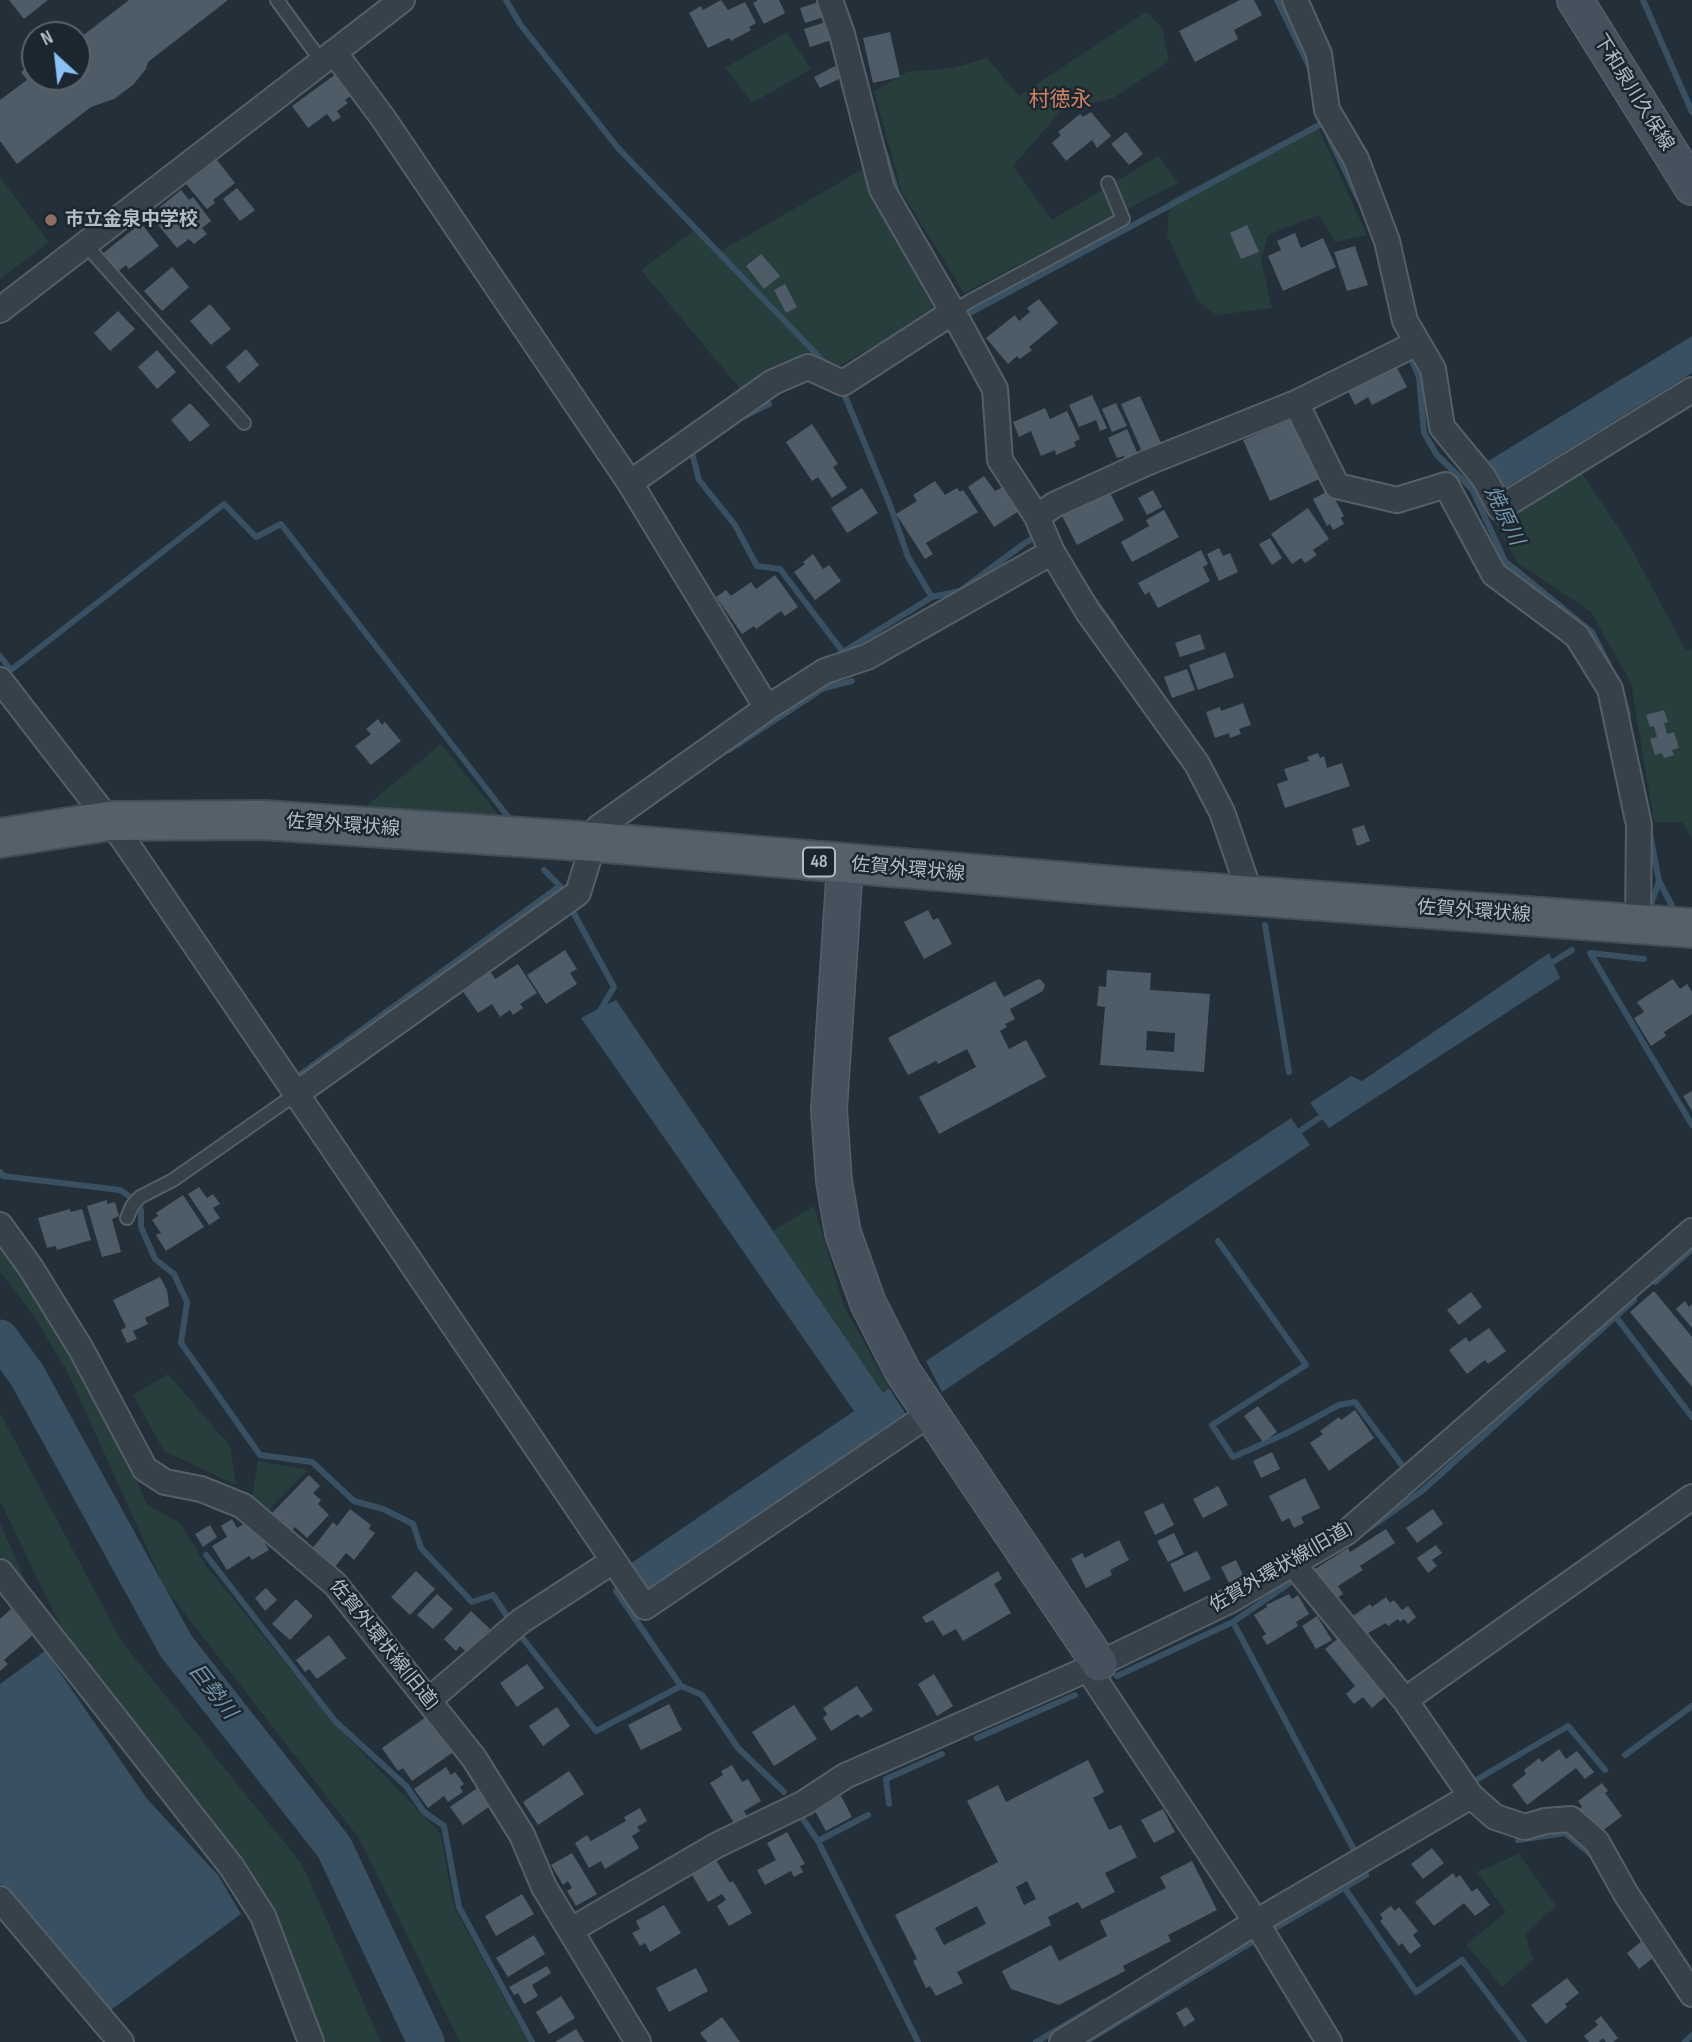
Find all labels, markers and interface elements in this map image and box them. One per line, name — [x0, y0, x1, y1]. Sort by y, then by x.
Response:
north arrow — [21, 21, 91, 91]
text: N — [37, 26, 57, 51]
street label: 下和泉川久保線 — [1588, 31, 1678, 155]
district label: 村徳永 — [1029, 88, 1091, 114]
place label: 市立金泉中学校 — [65, 209, 198, 231]
marker: 市立金泉中学校 — [43, 212, 59, 228]
water label: 焼原川 — [1478, 482, 1528, 550]
street label: 佐賀外環状線 — [285, 811, 401, 841]
road number: 48 — [803, 848, 835, 876]
street label: 佐賀外環状線 — [850, 854, 966, 886]
street label: 佐賀外環状線 — [1416, 897, 1532, 927]
street label: 佐賀外環状線(旧道) — [1206, 1518, 1356, 1618]
street label: 佐賀外環状線(旧道) — [324, 1576, 442, 1714]
water label: 巨勢川 — [183, 1659, 241, 1725]

